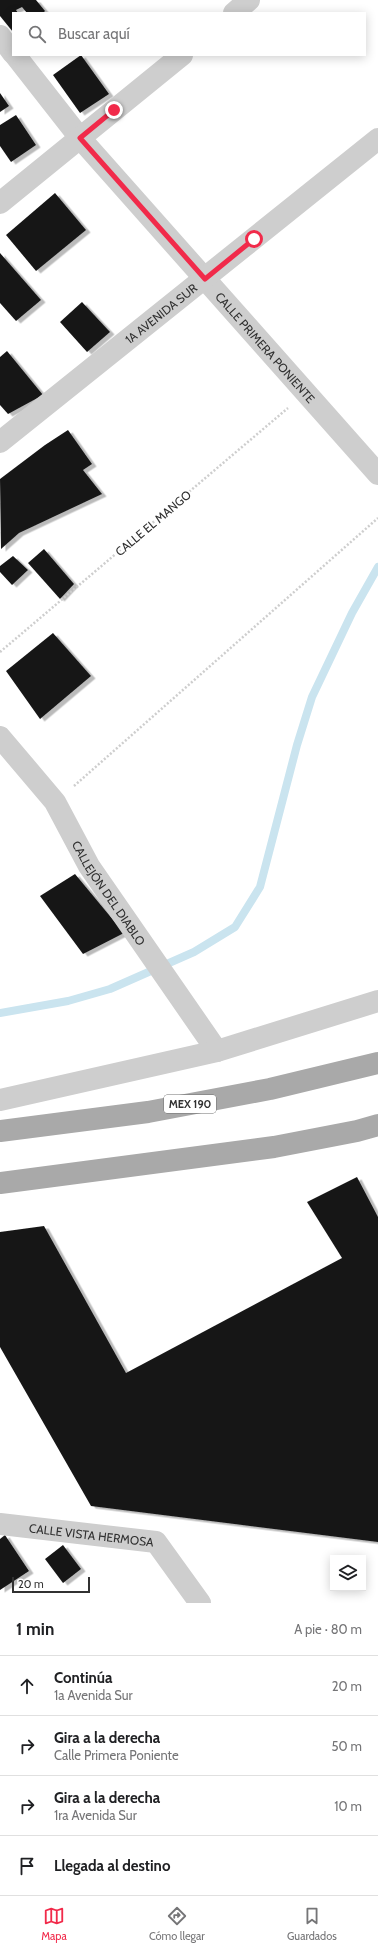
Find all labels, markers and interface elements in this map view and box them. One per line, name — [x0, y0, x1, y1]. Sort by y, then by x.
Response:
search box — [12, 12, 366, 56]
icon: search — [26, 23, 48, 45]
text: Buscar aquí — [58, 25, 130, 43]
route end — [105, 101, 123, 119]
route start — [245, 230, 263, 248]
street label: 1A AVENIDA SUR — [122, 279, 200, 347]
street label: CALLE PRIMERA PONIENTE — [213, 289, 319, 406]
street label: CALLE EL MANGO — [112, 487, 194, 559]
street label: CALLEJÓN DEL DIABLO — [69, 838, 149, 948]
road number: MEX 190 — [164, 1095, 216, 1113]
street label: CALLE VISTA HERMOSA — [28, 1520, 155, 1549]
map controls — [330, 1555, 366, 1591]
button: layers — [330, 1555, 366, 1591]
scale bar — [12, 1575, 90, 1594]
text: 20 m — [18, 1577, 44, 1591]
text: 1 min — [16, 1619, 54, 1639]
text: A pie · 80 m — [294, 1621, 362, 1637]
text: Continúa — [54, 1669, 112, 1687]
icon: ahead — [16, 1675, 38, 1697]
text: 20 m — [332, 1678, 362, 1694]
text: 1a Avenida Sur — [54, 1687, 133, 1703]
text: Gira a la derecha — [54, 1729, 160, 1747]
icon: right — [16, 1735, 38, 1757]
text: 50 m — [332, 1738, 362, 1754]
text: Calle Primera Poniente — [54, 1747, 179, 1763]
text: Gira a la derecha — [54, 1789, 160, 1807]
icon: right — [16, 1795, 38, 1817]
text: 10 m — [334, 1798, 362, 1814]
text: 1ra Avenida Sur — [54, 1807, 137, 1823]
icon: arrive — [16, 1855, 38, 1877]
text: Llegada al destino — [54, 1857, 170, 1875]
tab: Mapa — [41, 1905, 67, 1943]
tab: Cómo llegar — [149, 1905, 205, 1943]
tab: Guardados — [287, 1905, 337, 1943]

